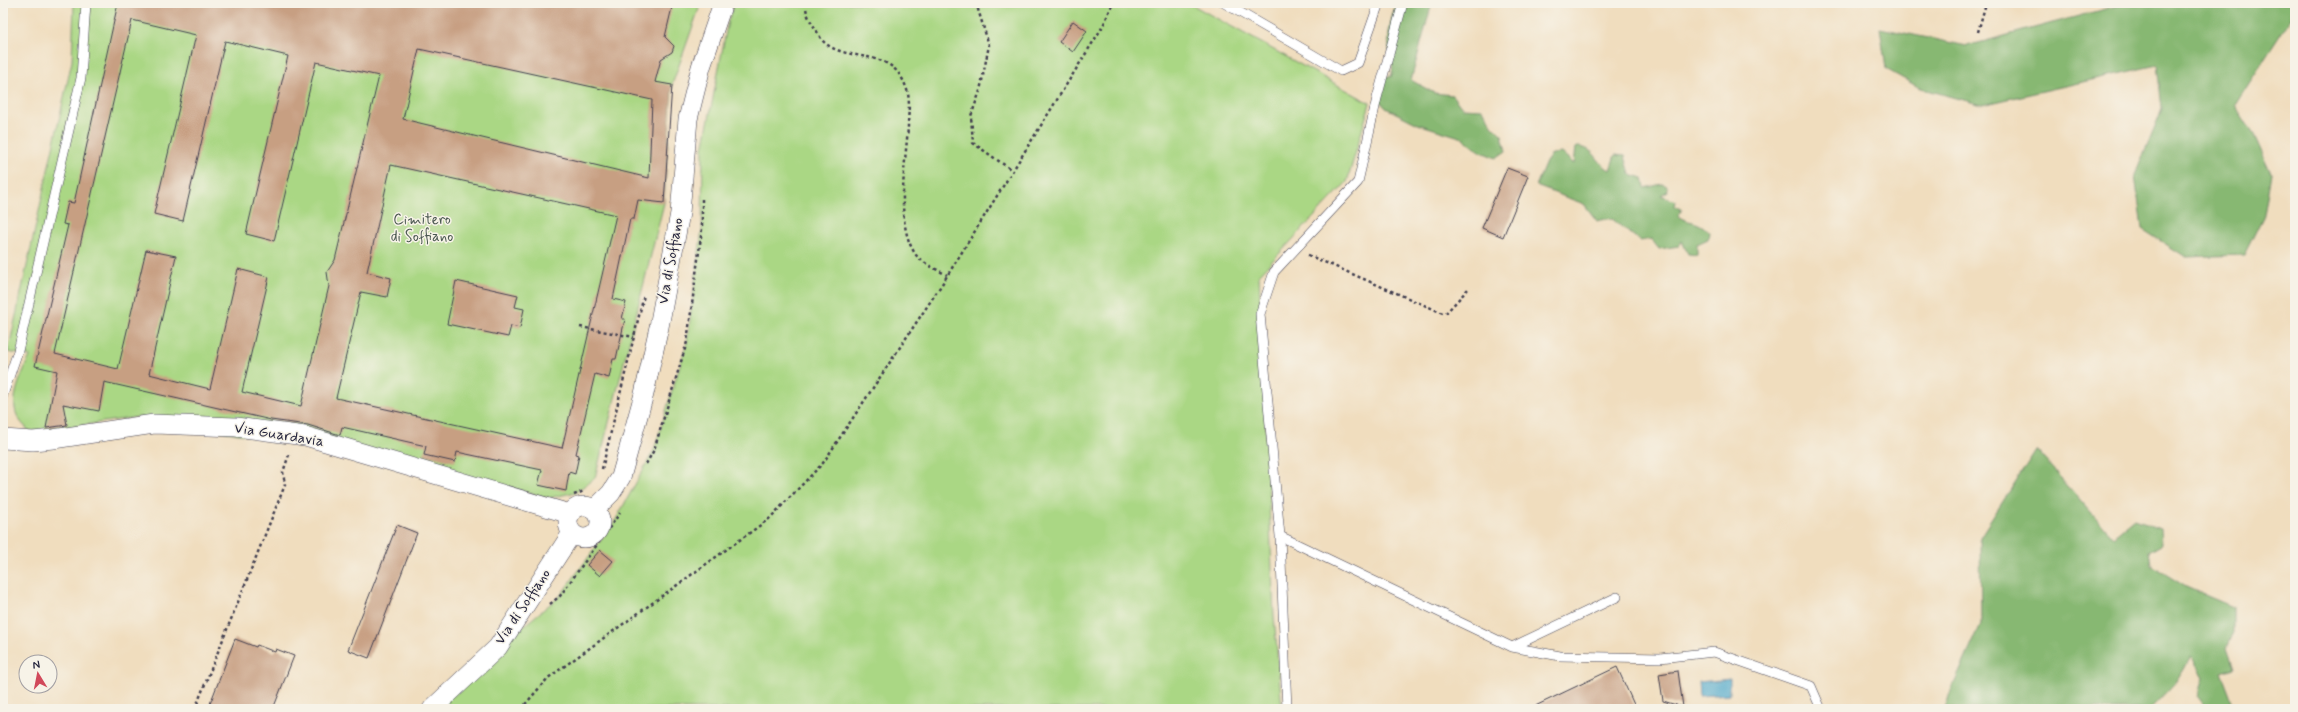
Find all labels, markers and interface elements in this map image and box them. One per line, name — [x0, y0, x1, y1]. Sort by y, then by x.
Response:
park label: Cimitero di Soffiano — [391, 210, 453, 247]
street label: Via di Soffiano — [654, 216, 688, 306]
street label: Via Guardavia — [233, 418, 326, 452]
street label: Via di Soffiano — [490, 565, 556, 649]
north arrow — [18, 654, 58, 694]
text: N — [32, 658, 41, 673]

